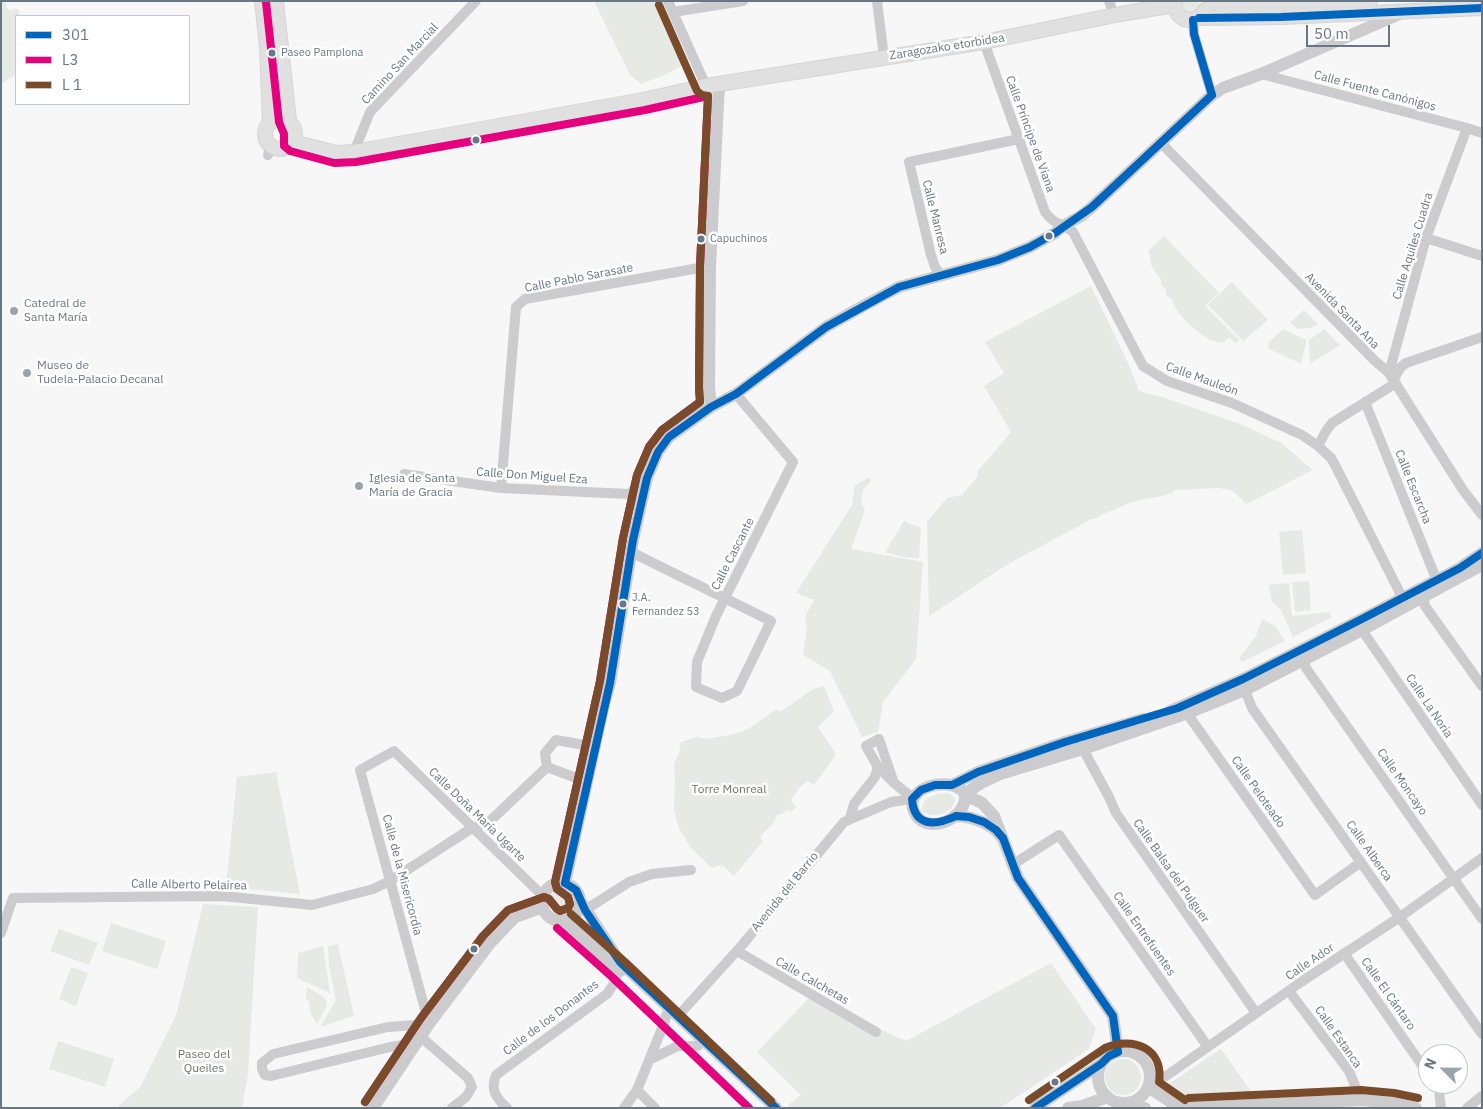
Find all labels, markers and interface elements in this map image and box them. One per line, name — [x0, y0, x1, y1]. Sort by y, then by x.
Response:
legend — [15, 15, 190, 105]
scale bar — [1308, 15, 1392, 47]
street label: Camino San Marcial — [359, 20, 441, 108]
text: 50 m — [1314, 24, 1349, 43]
text: 301 — [62, 25, 89, 44]
street label: Zaragozako etorbidea — [888, 31, 1006, 63]
place label: Paseo Pamplona — [281, 46, 363, 60]
marker: Paseo Pamplona — [267, 48, 277, 58]
text: L3 — [62, 50, 79, 69]
street label: Calle Fuente Canónigos — [1312, 68, 1438, 114]
street label: Calle Príncipe de Viana — [1002, 74, 1058, 194]
text: L 1 — [62, 75, 82, 94]
unlabelled marker — [471, 135, 481, 145]
street label: Calle Manresa — [919, 178, 951, 256]
street label: Calle Aquiles Cuadra — [1390, 191, 1436, 301]
unlabelled marker — [1044, 231, 1054, 241]
place label: Capuchinos — [710, 232, 768, 246]
marker: Capuchinos — [696, 234, 706, 244]
street label: Calle Pablo Sarasate — [524, 260, 634, 296]
street label: Avenida Santa Ana — [1302, 270, 1382, 352]
place label: Catedral de Santa María — [24, 297, 88, 325]
marker: Catedral de Santa María — [8, 305, 20, 317]
place label: Museo de Tudela-Palacio Decanal — [37, 359, 163, 387]
street label: Calle Mauleón — [1164, 359, 1240, 399]
marker: Museo de Tudela-Palacio Decanal — [21, 367, 33, 379]
street label: Calle Escarcha — [1392, 448, 1434, 526]
street label: Calle Don Miguel Eza — [476, 465, 588, 487]
place label: Iglesia de Santa María de Gracia — [369, 472, 455, 500]
marker: Iglesia de Santa María de Gracia — [353, 480, 365, 492]
street label: Calle Cascante — [709, 515, 757, 593]
place label: J.A. Fernandez 53 — [632, 591, 700, 617]
marker: J.A. Fernandez 53 — [618, 599, 628, 609]
street label: Calle La Noria — [1402, 671, 1456, 741]
street label: Calle Moncayo — [1374, 746, 1430, 818]
street label: Calle Peloteado — [1228, 753, 1288, 831]
street label: Calle Doña María Ugarte — [425, 765, 529, 865]
park label: Torre Monreal — [692, 783, 766, 797]
street label: Calle de la Misericordia — [379, 813, 425, 937]
street label: Calle Balsa del Pulguer — [1130, 816, 1212, 926]
street label: Calle Alberca — [1343, 818, 1395, 884]
street label: Avenida del Barrio — [748, 849, 822, 935]
street label: Calle Alberto Pelairea — [131, 877, 247, 893]
street label: Calle Entrefuentes — [1110, 889, 1178, 979]
street label: Calle Ador — [1283, 941, 1337, 983]
unlabelled marker — [469, 944, 479, 954]
street label: Calle Calchetas — [773, 954, 851, 1008]
street label: Calle El Cántaro — [1358, 955, 1418, 1033]
street label: Calle de los Donantes — [500, 977, 602, 1059]
street label: Calle Estanca — [1311, 1003, 1365, 1071]
north arrow — [1418, 1044, 1468, 1094]
park label: Paseo del Queiles — [178, 1048, 230, 1076]
text: N — [1420, 1055, 1440, 1072]
unlabelled marker — [1050, 1077, 1060, 1087]

